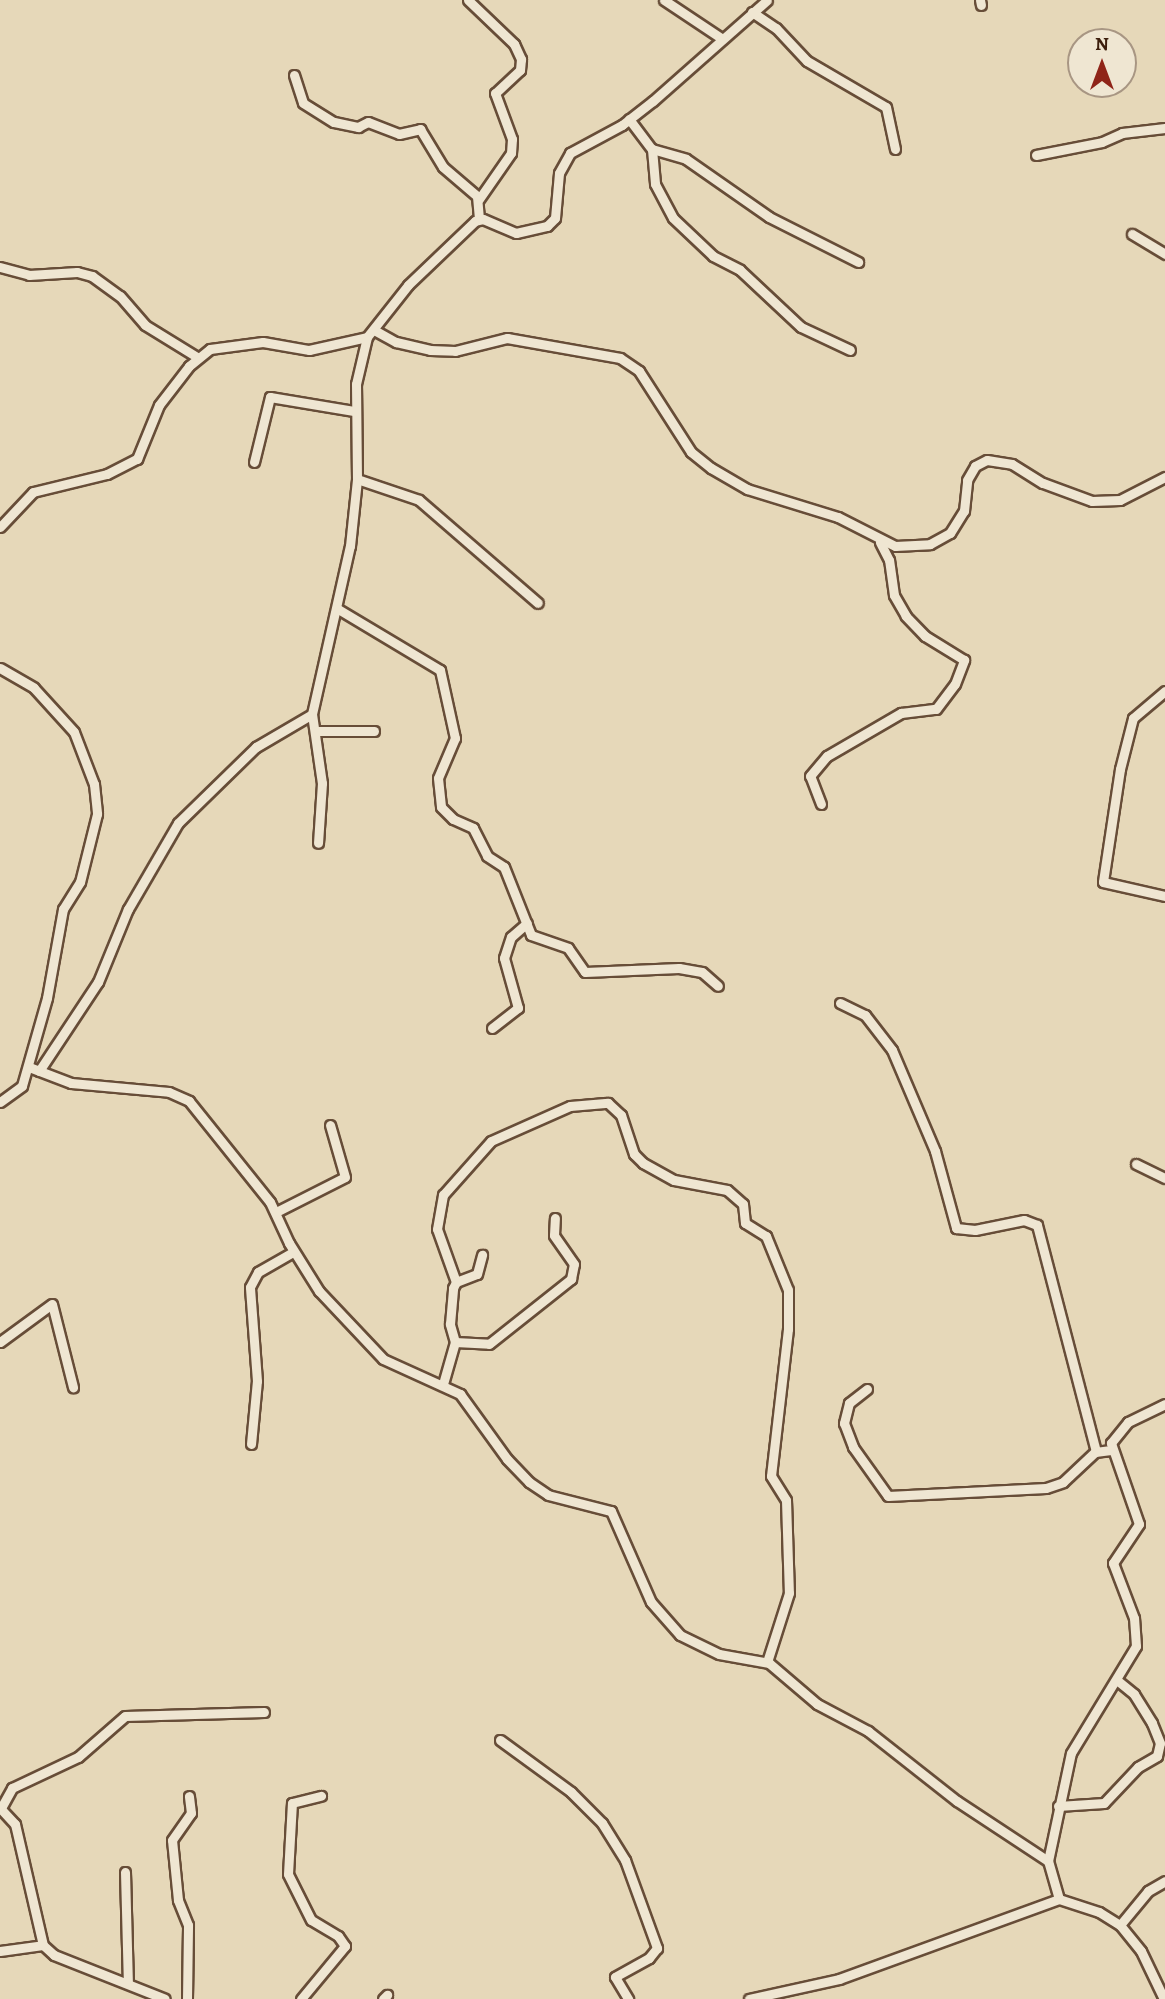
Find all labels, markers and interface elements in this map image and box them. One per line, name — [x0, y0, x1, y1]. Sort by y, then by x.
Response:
north arrow — [1067, 28, 1137, 98]
text: N — [1095, 31, 1109, 57]

